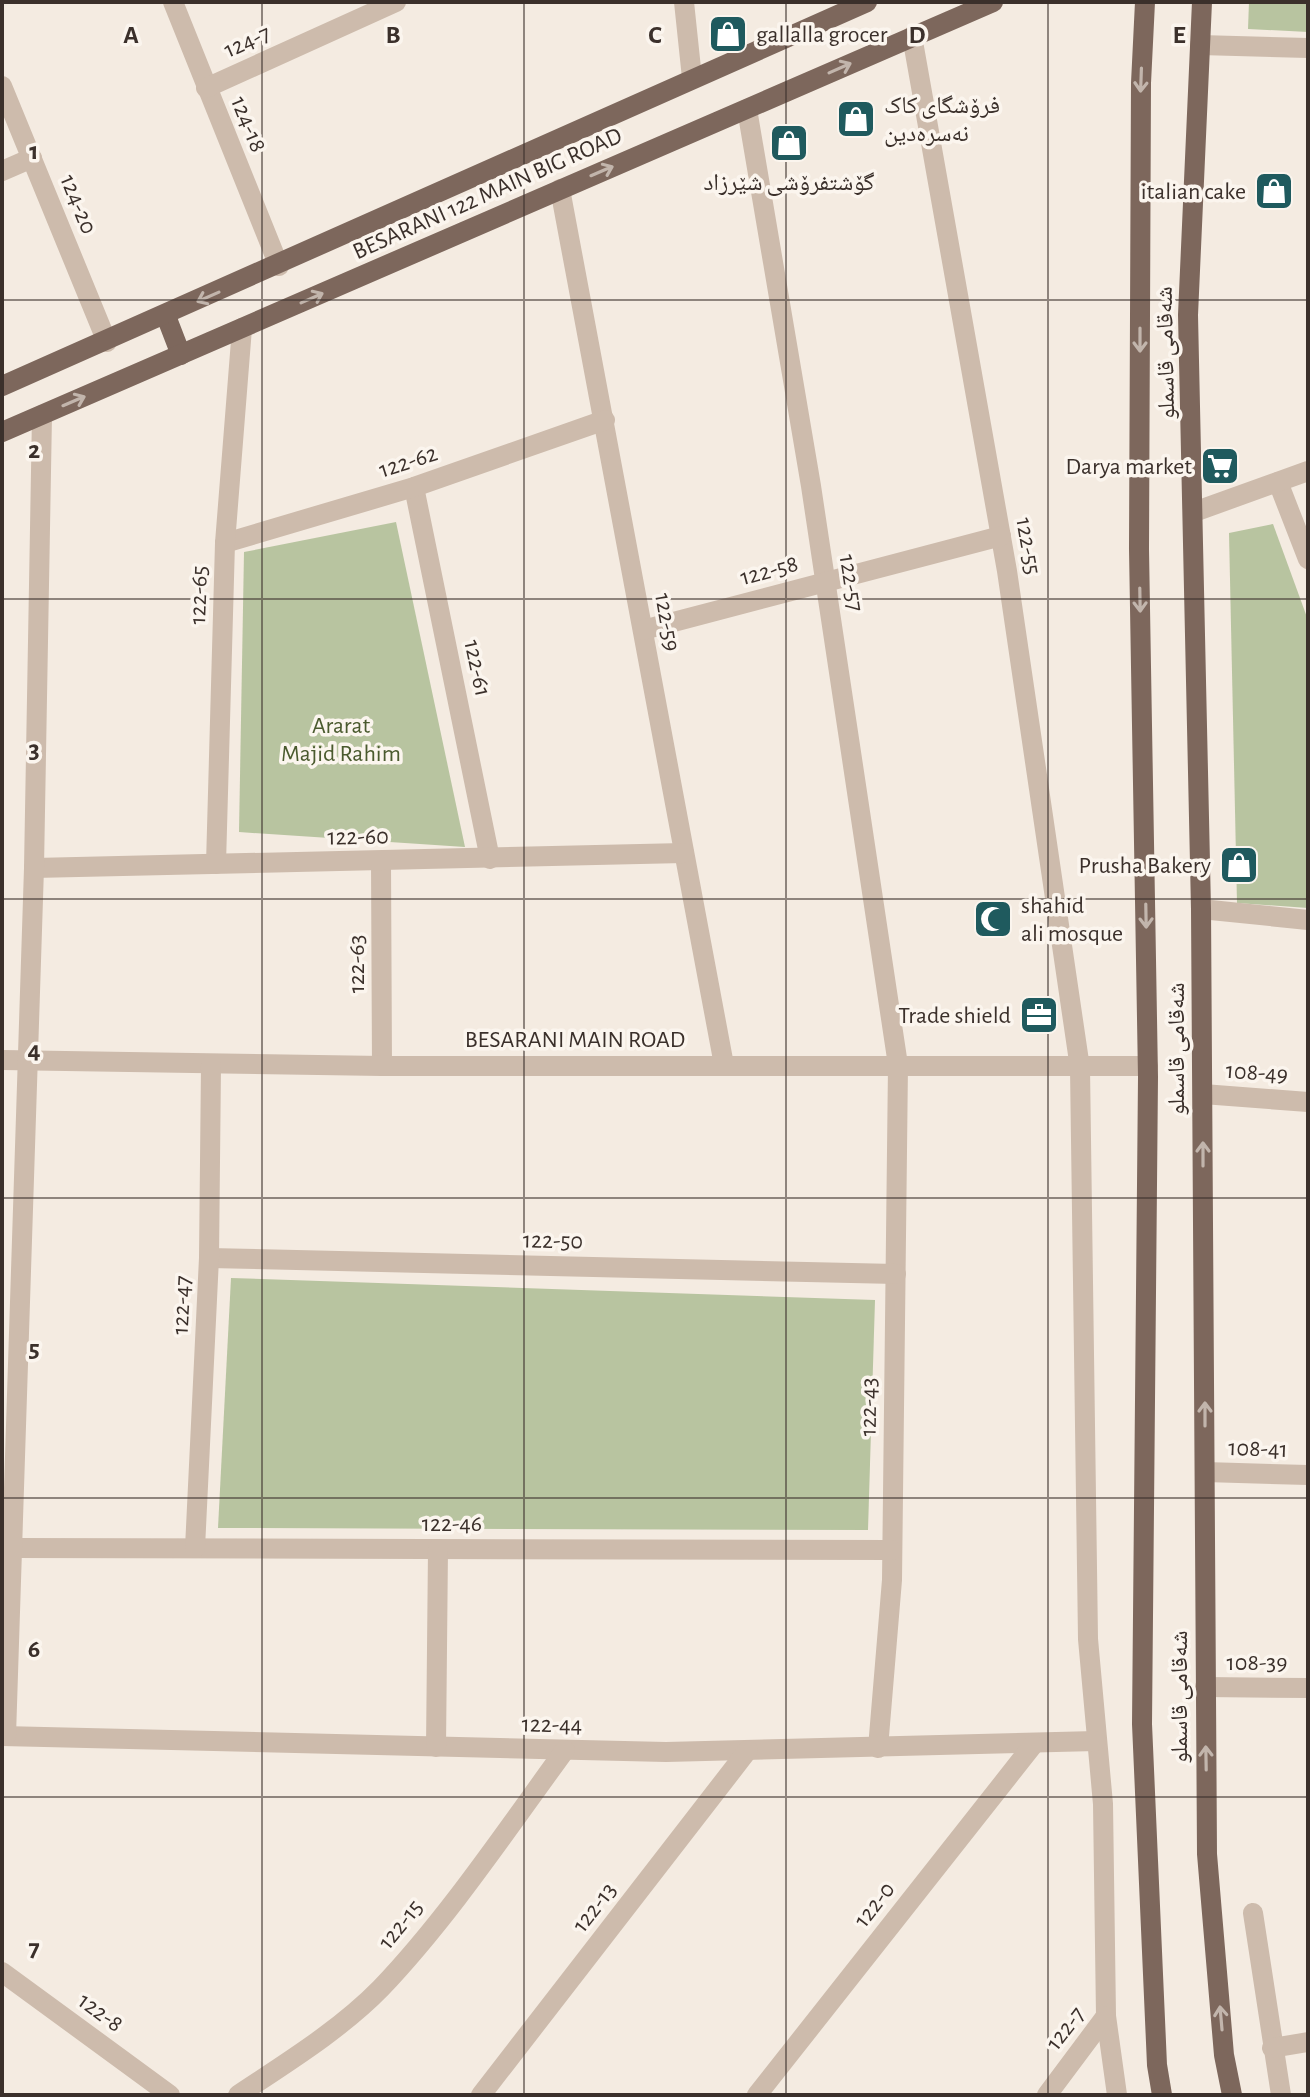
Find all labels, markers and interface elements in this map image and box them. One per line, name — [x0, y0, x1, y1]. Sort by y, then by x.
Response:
shop icon: gallalla grocer — [707, 13, 749, 55]
street label: 124-7 — [221, 21, 274, 63]
text: A — [123, 22, 139, 48]
text: B — [385, 22, 401, 48]
text: C — [648, 22, 662, 48]
text: D — [908, 22, 926, 48]
text: E — [1172, 22, 1186, 48]
place label: gallalla grocer — [756, 23, 888, 47]
one-way arrow — [827, 59, 852, 74]
one-way arrow — [1134, 66, 1149, 93]
street label: 124-18 — [226, 93, 270, 156]
place label: فرۆشگای کاک نەسرەدین — [884, 94, 1000, 147]
shop icon: فرۆشگای کاک نەسرەدین — [835, 98, 877, 140]
shop icon: گۆشتفرۆشی شێرزاد — [768, 122, 810, 164]
street label: BESARANI 122 MAIN BIG ROAD — [349, 124, 626, 264]
text: 1 — [29, 138, 39, 164]
one-way arrow — [589, 162, 613, 177]
shop icon: italian cake — [1253, 170, 1295, 212]
street label: 124-20 — [55, 171, 101, 237]
place label: گۆشتفرۆشی شێرزاد — [703, 171, 875, 196]
place label: italian cake — [1141, 180, 1246, 204]
street label: شەقامی قاسملو — [1153, 286, 1180, 420]
one-way arrow — [299, 289, 324, 304]
one-way arrow — [196, 291, 221, 306]
one-way arrow — [1132, 326, 1148, 353]
one-way arrow — [61, 393, 85, 408]
text: 2 — [28, 437, 40, 463]
street label: 122-62 — [376, 441, 440, 483]
supermarket icon: Darya market — [1199, 445, 1241, 487]
place label: Darya market — [1066, 455, 1192, 479]
street label: 122-55 — [1011, 516, 1045, 577]
street label: 122-58 — [738, 552, 801, 590]
street label: 122-57 — [835, 553, 867, 613]
street label: 122-65 — [186, 565, 212, 625]
one-way arrow — [1132, 586, 1147, 613]
street label: 122-59 — [650, 591, 684, 653]
street label: 122-61 — [459, 638, 495, 699]
park label: Ararat Majid Rahim — [281, 714, 401, 766]
text: 3 — [28, 737, 40, 763]
street label: 122-60 — [327, 824, 389, 850]
shop icon: Prusha Bakery — [1218, 844, 1260, 886]
place label: Prusha Bakery — [1079, 854, 1211, 878]
place label: shahid ali mosque — [1021, 894, 1123, 946]
mosque icon: shahid ali mosque — [972, 898, 1014, 940]
one-way arrow — [1138, 902, 1153, 929]
street label: 122-63 — [345, 935, 369, 993]
street label: شەقامی قاسملو — [1165, 982, 1190, 1116]
office icon: Trade shield — [1018, 994, 1060, 1036]
place label: Trade shield — [898, 1004, 1011, 1028]
street label: BESARANI MAIN ROAD — [465, 1028, 685, 1052]
text: 4 — [27, 1037, 41, 1063]
street label: 108-49 — [1225, 1059, 1289, 1087]
one-way arrow — [1195, 1141, 1211, 1168]
street label: 122-50 — [523, 1228, 583, 1254]
street label: 122-47 — [168, 1275, 196, 1335]
text: 5 — [28, 1336, 40, 1362]
street label: 122-43 — [856, 1377, 882, 1437]
one-way arrow — [1197, 1401, 1213, 1428]
street label: 108-41 — [1228, 1436, 1288, 1462]
street label: 122-46 — [422, 1512, 482, 1536]
street label: شەقامی قاسملو — [1168, 1630, 1193, 1764]
text: 6 — [28, 1636, 40, 1662]
street label: 108-39 — [1227, 1651, 1287, 1675]
street label: 122-44 — [521, 1712, 582, 1738]
one-way arrow — [1198, 1745, 1214, 1772]
street label: 122-0 — [850, 1877, 900, 1932]
street label: 122-13 — [568, 1878, 621, 1937]
street label: 122-15 — [374, 1895, 428, 1954]
text: 7 — [28, 1935, 40, 1961]
street label: 122-8 — [74, 1989, 127, 2037]
street label: 122-7 — [1042, 2003, 1090, 2055]
one-way arrow — [1213, 2005, 1228, 2032]

